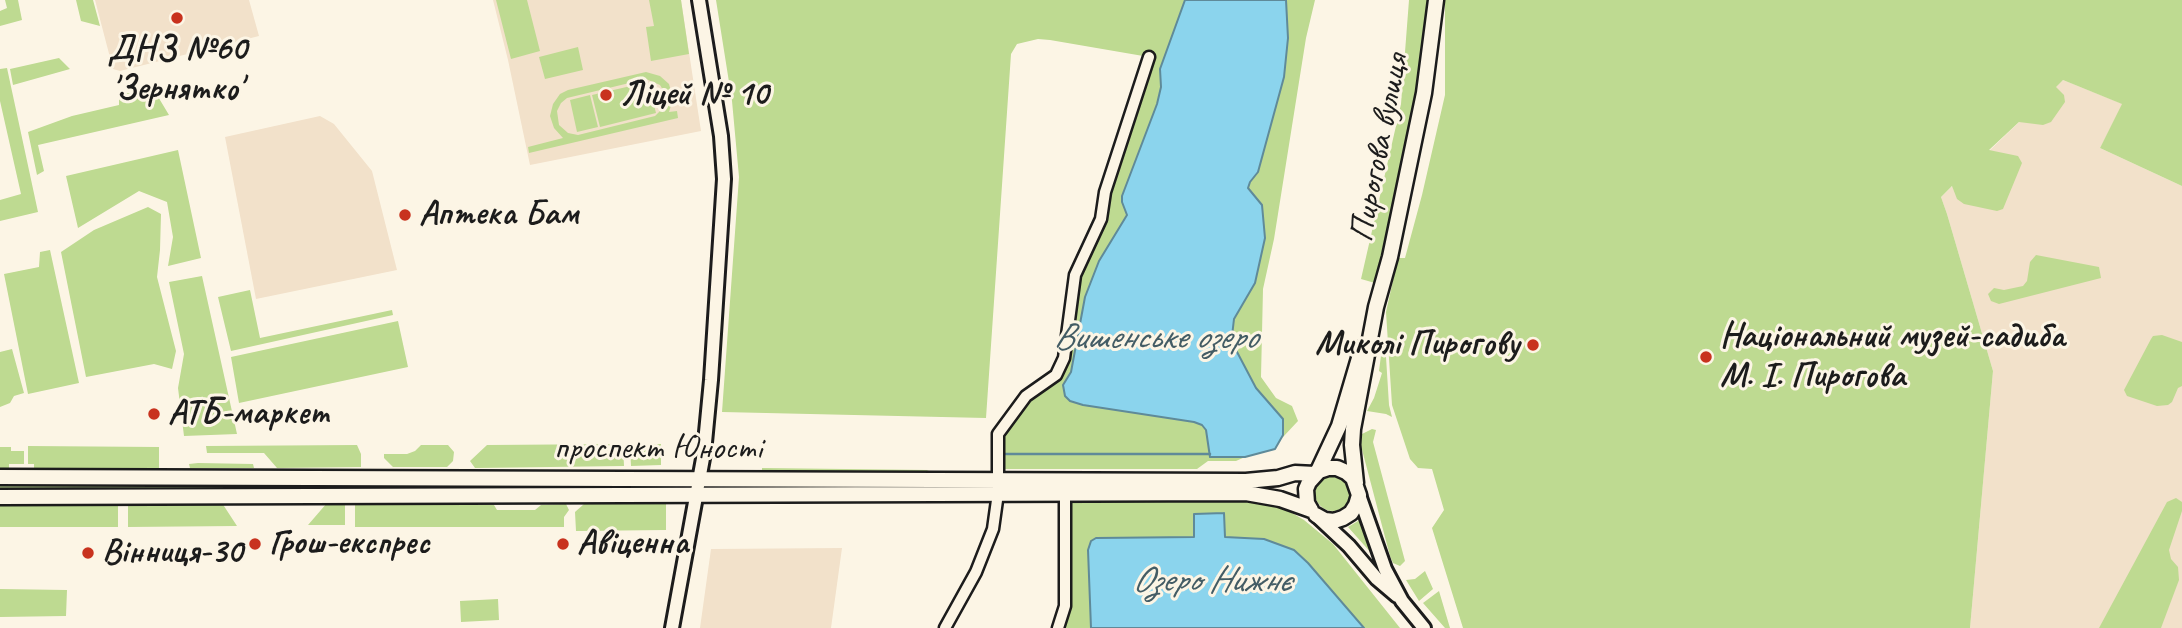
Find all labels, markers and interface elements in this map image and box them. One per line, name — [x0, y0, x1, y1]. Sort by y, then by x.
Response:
marker: ДНЗ №60 'Зернятко' — [169, 10, 185, 26]
place label: ДНЗ №60 'Зернятко' — [108, 29, 246, 111]
street label: Пирогова вулиця — [1341, 51, 1419, 245]
place label: Ліцей № 10 — [620, 74, 768, 116]
marker: Ліцей № 10 — [598, 87, 614, 103]
place label: Аптека Бам — [419, 194, 578, 236]
marker: Аптека Бам — [397, 207, 413, 223]
water label: Вишенське озеро — [1053, 316, 1257, 360]
place label: Національний музей-садиба М. І. Пирогова — [1720, 316, 2064, 398]
place label: Миколі Пирогову — [1315, 324, 1519, 366]
marker: Миколі Пирогову — [1525, 337, 1541, 353]
marker: Національний музей-садиба М. І. Пирогова — [1698, 349, 1714, 365]
place label: АТБ-маркет — [168, 393, 328, 435]
marker: АТБ-маркет — [146, 406, 162, 422]
street label: проспект Юності — [554, 428, 762, 470]
place label: Грош-експрес — [269, 523, 429, 565]
place label: Авіценна — [577, 523, 688, 565]
place label: Вінниця-30 — [102, 532, 242, 574]
marker: Грош-експрес — [247, 536, 263, 552]
marker: Авіценна — [555, 536, 571, 552]
marker: Вінниця-30 — [80, 545, 96, 561]
water label: Озеро Нижнє — [1132, 559, 1290, 603]

